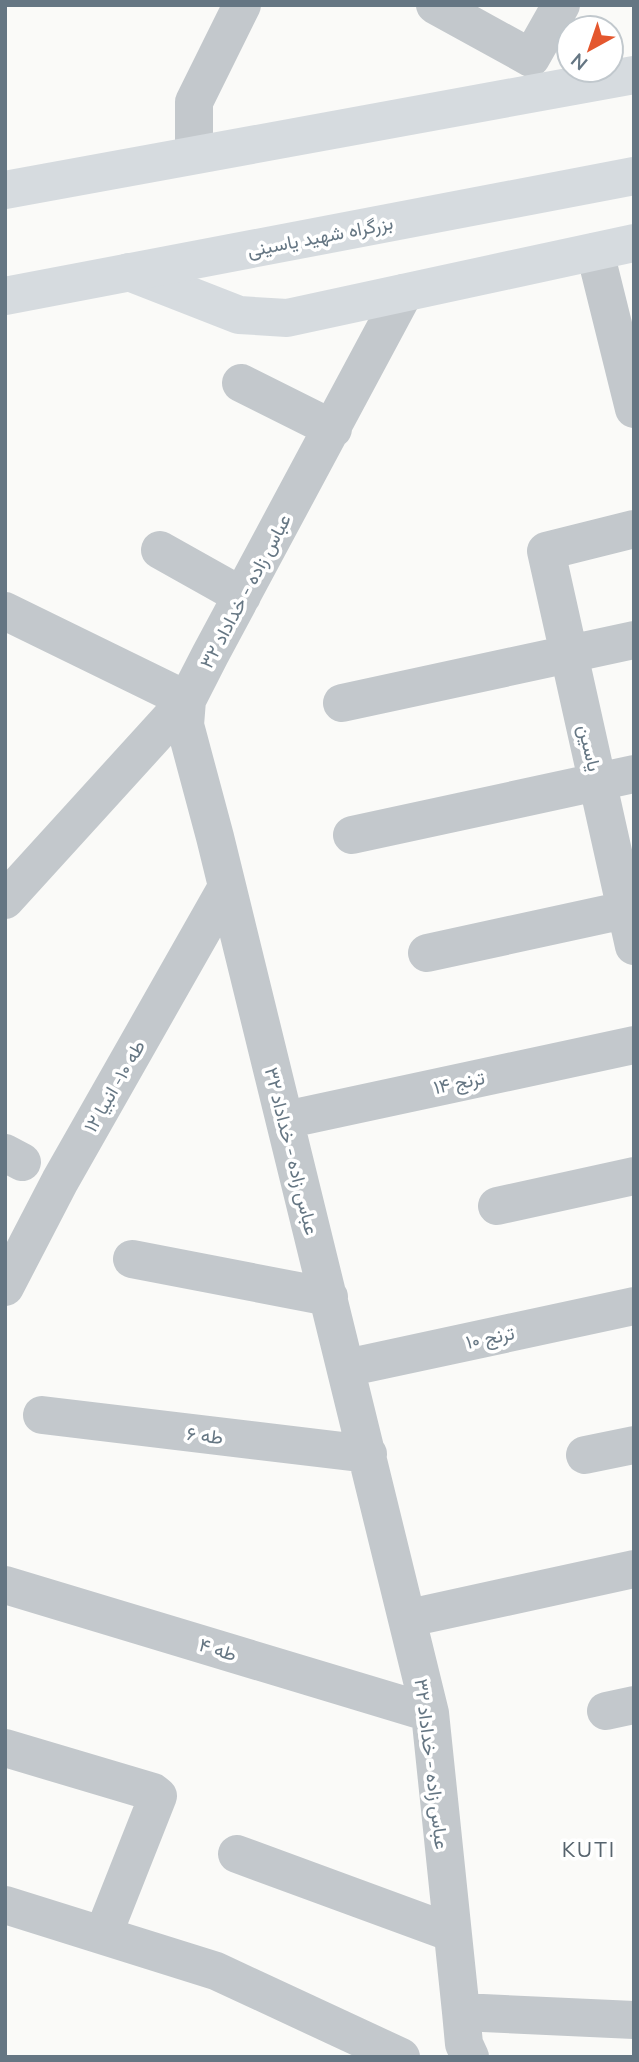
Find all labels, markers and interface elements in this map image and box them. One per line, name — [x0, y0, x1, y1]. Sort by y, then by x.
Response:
north arrow — [555, 14, 625, 84]
text: N — [566, 48, 592, 76]
street label: بزرگراه شهید یاسینی — [245, 210, 395, 262]
street label: عباس زاده - خداداد ۳۲ — [194, 510, 296, 672]
street label: یاسین — [573, 722, 607, 774]
street label: طه ۱۰- انبیا ۱۲ — [78, 1036, 150, 1136]
street label: عباس زاده - خداداد ۳۲ — [260, 1065, 324, 1237]
street label: ترنج ۱۴ — [431, 1065, 487, 1101]
street label: ترنج ۱۰ — [464, 1320, 517, 1356]
street label: طه ۶ — [185, 1421, 225, 1449]
street label: طه ۴ — [196, 1632, 240, 1666]
street label: عباس زاده - خداداد ۳۲ — [410, 1677, 454, 1851]
district label: KUTI — [562, 1836, 616, 1862]

